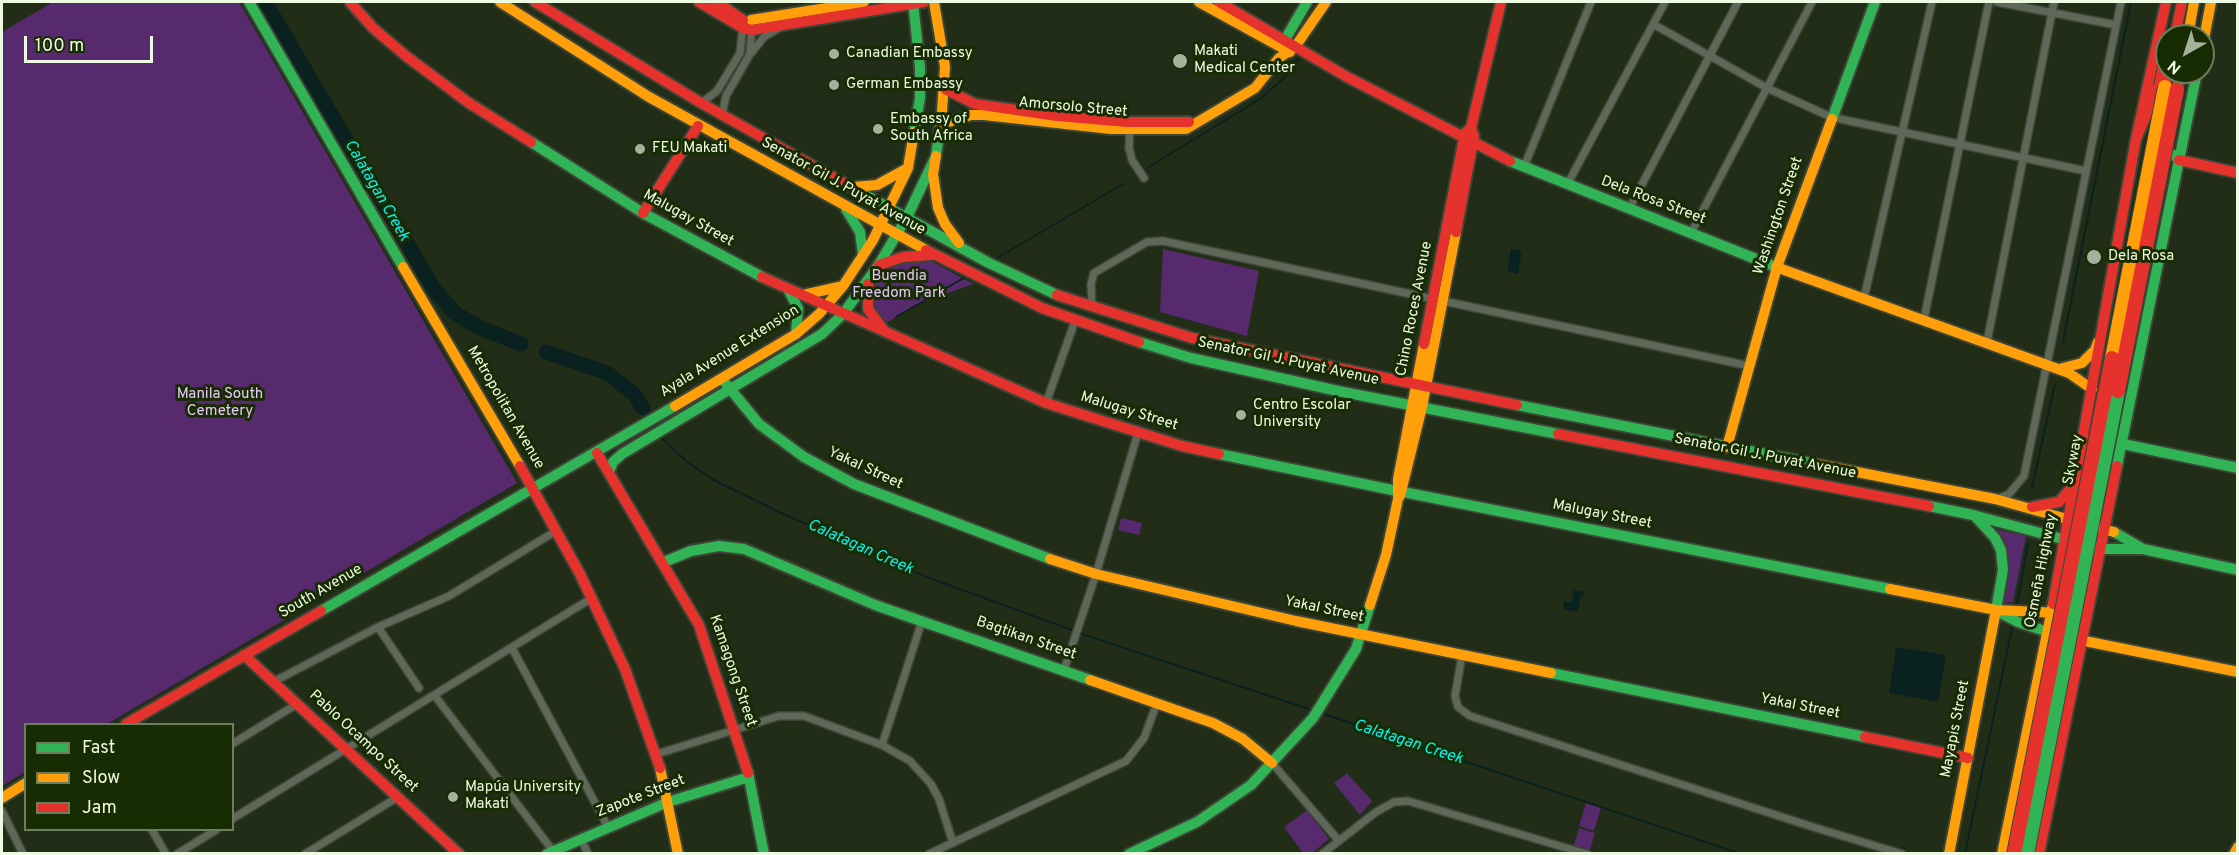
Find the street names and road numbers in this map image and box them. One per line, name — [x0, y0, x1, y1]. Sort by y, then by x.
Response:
street label: Amorsolo Street — [1018, 94, 1128, 122]
street label: Senator Gil J. Puyat Avenue — [758, 134, 928, 240]
street label: Washington Street — [1750, 155, 1808, 277]
street label: Dela Rosa Street — [1598, 173, 1708, 229]
street label: Malugay Street — [639, 187, 737, 251]
street label: Chino Roces Avenue — [1393, 240, 1437, 378]
street label: Ayala Avenue Extension — [657, 302, 803, 402]
street label: Senator Gil J. Puyat Avenue — [1196, 334, 1380, 390]
street label: Metropolitan Avenue — [462, 343, 548, 473]
street label: Malugay Street — [1078, 389, 1180, 435]
street label: Senator Gil J. Puyat Avenue — [1673, 431, 1857, 483]
street label: Skyway — [2060, 433, 2088, 487]
street label: Yakal Street — [825, 444, 905, 494]
street label: Malugay Street — [1551, 497, 1653, 533]
street label: Osmeña Highway — [2022, 512, 2062, 630]
street label: South Avenue — [276, 561, 366, 623]
street label: Yakal Street — [1283, 593, 1365, 627]
street label: Kamagong Street — [704, 613, 760, 729]
street label: Bagtikan Street — [974, 613, 1078, 665]
street label: Mayapis Street — [1938, 679, 1974, 779]
street label: Pablo Ocampo Street — [305, 687, 421, 797]
street label: Yakal Street — [1759, 690, 1841, 724]
street label: Zapote Street — [594, 772, 688, 822]

